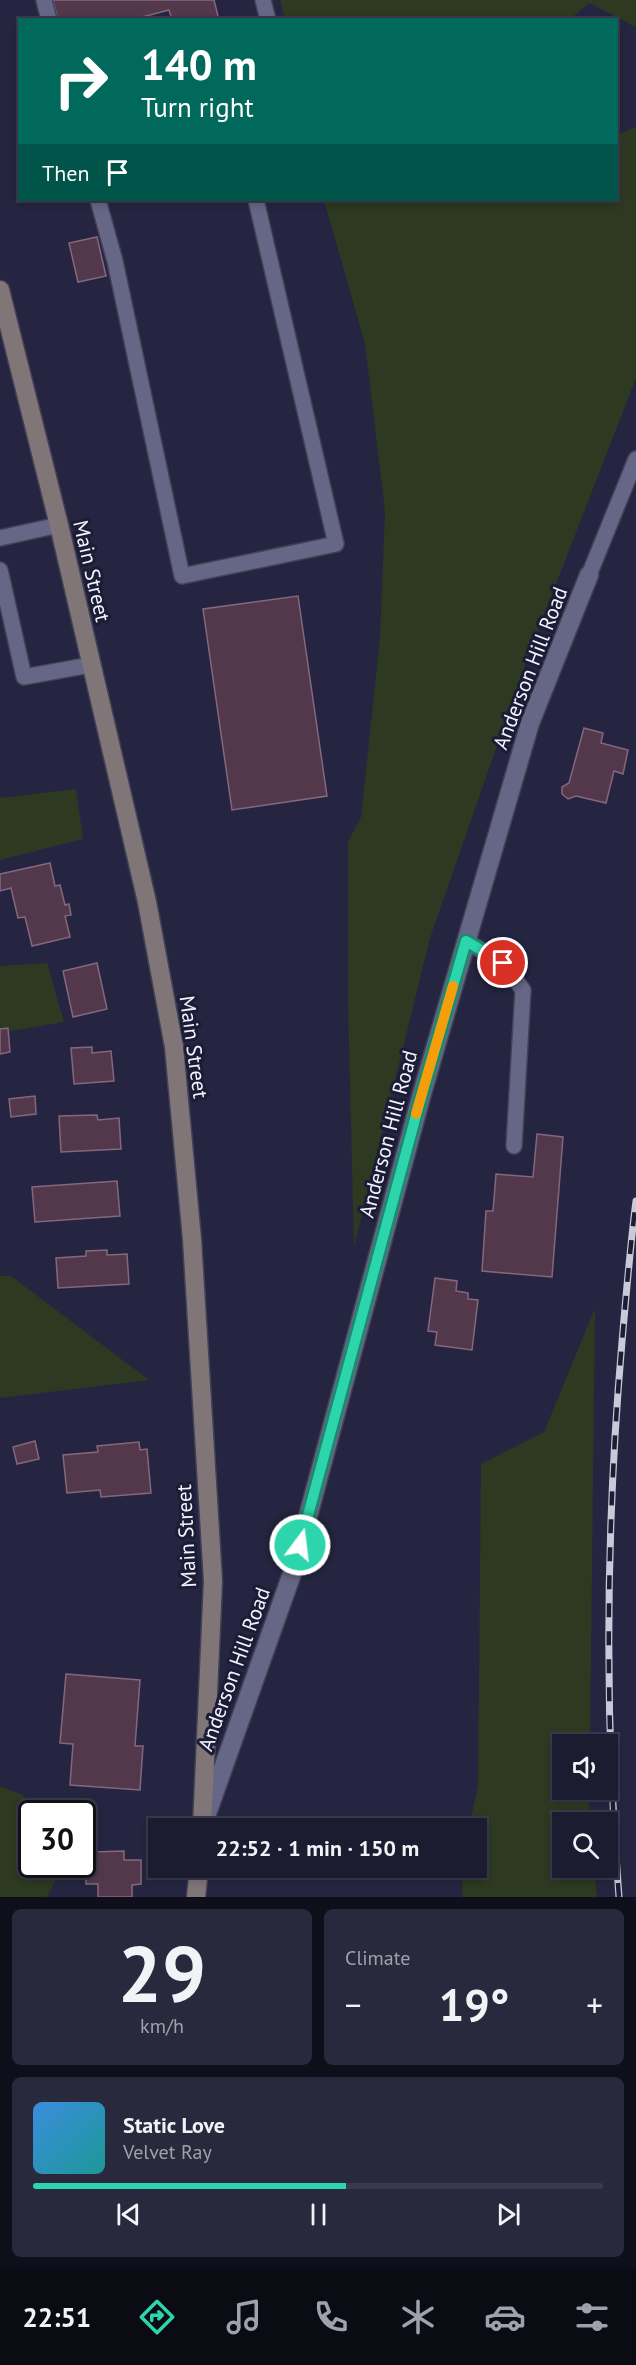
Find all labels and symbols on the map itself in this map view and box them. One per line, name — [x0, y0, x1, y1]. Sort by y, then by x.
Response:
street label: Main Street — [67, 518, 117, 624]
street label: Anderson Hill Road — [487, 583, 573, 753]
pin — [477, 937, 528, 988]
street label: Main Street — [173, 994, 215, 1100]
street label: Anderson Hill Road — [353, 1047, 423, 1221]
street label: Main Street — [170, 1484, 202, 1588]
position arrow — [268, 1513, 332, 1577]
street label: Anderson Hill Road — [192, 1584, 276, 1754]
speed limit sign: 30 — [18, 1800, 96, 1878]

